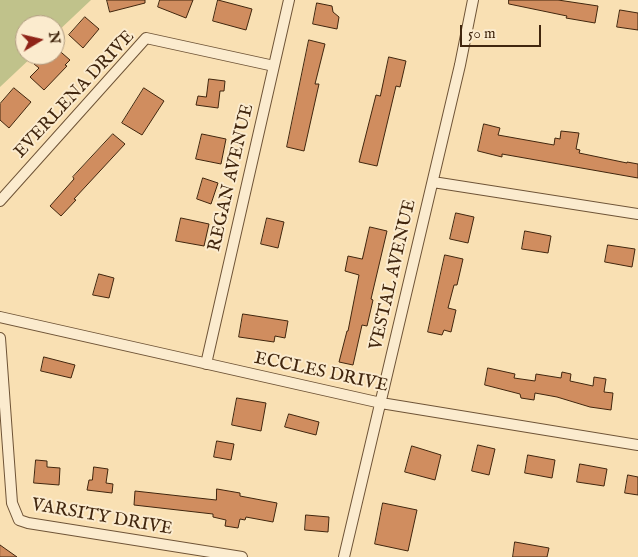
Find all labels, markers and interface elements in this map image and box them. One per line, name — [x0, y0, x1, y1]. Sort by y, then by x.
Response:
north arrow — [15, 15, 65, 65]
scale bar — [463, 15, 544, 47]
text: 50 m — [468, 24, 496, 43]
street label: EVERLENA DRIVE — [10, 27, 140, 163]
street label: REGAN AVENUE — [205, 102, 259, 254]
street label: VESTAL AVENUE — [366, 198, 422, 352]
street label: ECCLES DRIVE — [252, 348, 390, 398]
street label: VARSITY DRIVE — [30, 495, 174, 541]

